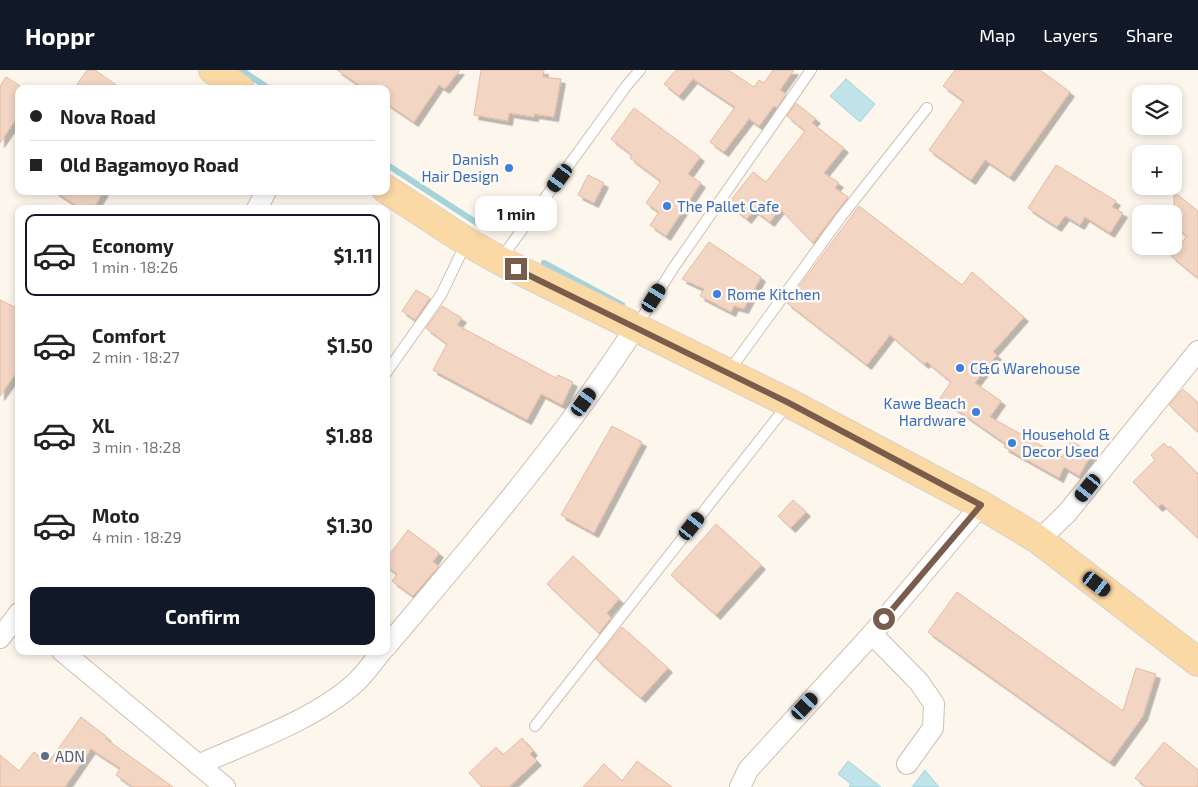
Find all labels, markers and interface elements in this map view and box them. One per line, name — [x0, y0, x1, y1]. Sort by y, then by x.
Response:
text: Hoppr — [25, 21, 95, 50]
text: Map — [979, 24, 1015, 46]
text: Layers — [1043, 24, 1098, 46]
text: Share — [1126, 24, 1173, 46]
map controls — [1132, 85, 1182, 255]
button: layers — [1132, 85, 1182, 135]
text: Nova Road — [60, 105, 156, 128]
button: + — [1132, 145, 1182, 195]
place label: Danish Hair Design — [422, 150, 499, 185]
text: Old Bagamoyo Road — [60, 153, 239, 176]
car — [545, 161, 574, 195]
marker: Danish Hair Design — [503, 162, 515, 174]
callout: 1 min — [475, 196, 557, 232]
place label: The Pallet Cafe — [677, 197, 779, 215]
marker: The Pallet Cafe — [661, 200, 673, 212]
text: 1 min — [497, 204, 535, 223]
button: − — [1132, 205, 1182, 255]
icon: car — [32, 233, 77, 278]
text: Economy — [92, 234, 174, 257]
text: $1.11 — [334, 244, 373, 267]
text: 1 min · 18:26 — [92, 257, 178, 276]
route end — [505, 258, 527, 280]
car — [639, 281, 668, 315]
place label: Rome Kitchen — [727, 285, 820, 303]
marker: Rome Kitchen — [711, 288, 723, 300]
icon: car — [32, 323, 77, 368]
text: Comfort — [92, 324, 166, 347]
text: $1.50 — [327, 334, 373, 357]
text: 2 min · 18:27 — [92, 347, 180, 366]
place label: C&G Warehouse — [970, 359, 1080, 377]
marker: C&G Warehouse — [954, 362, 966, 374]
car — [569, 385, 598, 419]
place label: Kawe Beach Hardware — [884, 394, 966, 429]
marker: Kawe Beach Hardware — [970, 406, 982, 418]
icon: car — [32, 413, 77, 458]
text: XL — [92, 414, 114, 437]
text: $1.88 — [325, 424, 373, 447]
place label: Household & Decor Used — [1022, 425, 1110, 460]
text: 3 min · 18:28 — [92, 437, 181, 456]
marker: Household & Decor Used — [1006, 437, 1018, 449]
car — [1072, 472, 1103, 504]
icon: car — [32, 503, 77, 548]
text: Moto — [92, 504, 140, 527]
car — [676, 510, 707, 542]
text: $1.30 — [326, 514, 373, 537]
text: 4 min · 18:29 — [92, 527, 182, 546]
car — [1080, 569, 1113, 599]
button: Confirm — [30, 587, 375, 645]
route start — [873, 608, 895, 630]
car — [789, 690, 820, 722]
place label: ADN — [55, 747, 85, 765]
marker: ADN — [39, 750, 51, 762]

